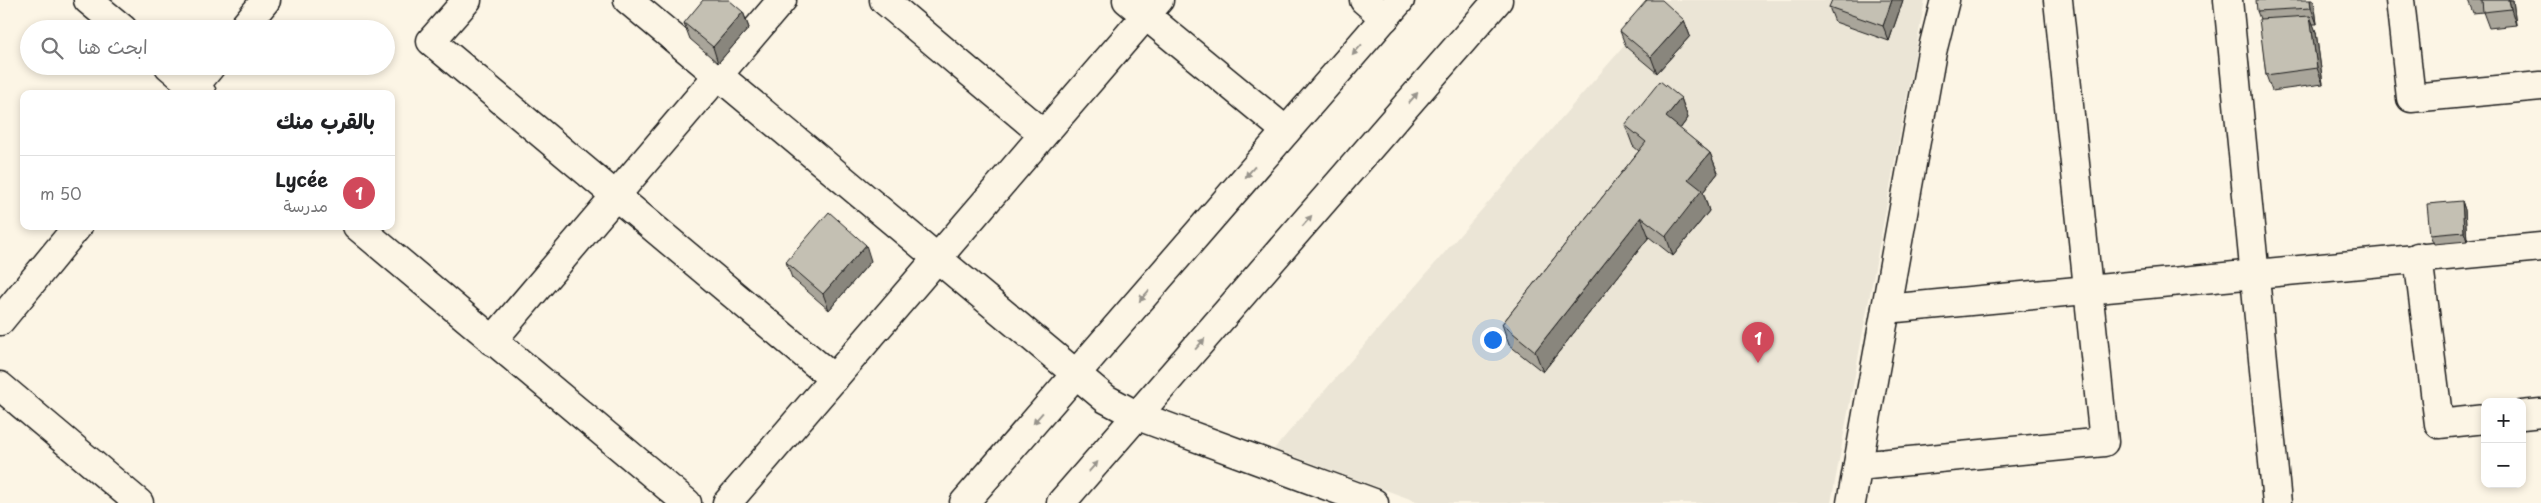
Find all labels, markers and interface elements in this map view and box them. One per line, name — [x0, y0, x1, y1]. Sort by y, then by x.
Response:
search box — [20, 20, 395, 75]
text: ابحث هنا — [78, 32, 148, 60]
icon: search — [38, 34, 66, 62]
one-way arrow — [1352, 44, 1363, 56]
one-way arrow — [1407, 93, 1419, 105]
text: بالقرب منك — [276, 104, 375, 136]
text: Lycée — [275, 165, 328, 193]
one-way arrow — [1244, 166, 1256, 178]
text: 50 m — [40, 181, 82, 205]
text: 1 — [355, 181, 363, 205]
text: مدرسة — [283, 193, 328, 217]
one-way arrow — [1301, 215, 1312, 228]
one-way arrow — [1138, 289, 1150, 301]
pin: 1 — [1742, 322, 1774, 363]
your location — [1480, 327, 1506, 353]
one-way arrow — [1195, 338, 1206, 351]
map controls — [2481, 398, 2526, 488]
button: + — [2481, 398, 2526, 443]
one-way arrow — [1032, 412, 1043, 425]
button: − — [2481, 443, 2526, 488]
one-way arrow — [1088, 460, 1099, 473]

